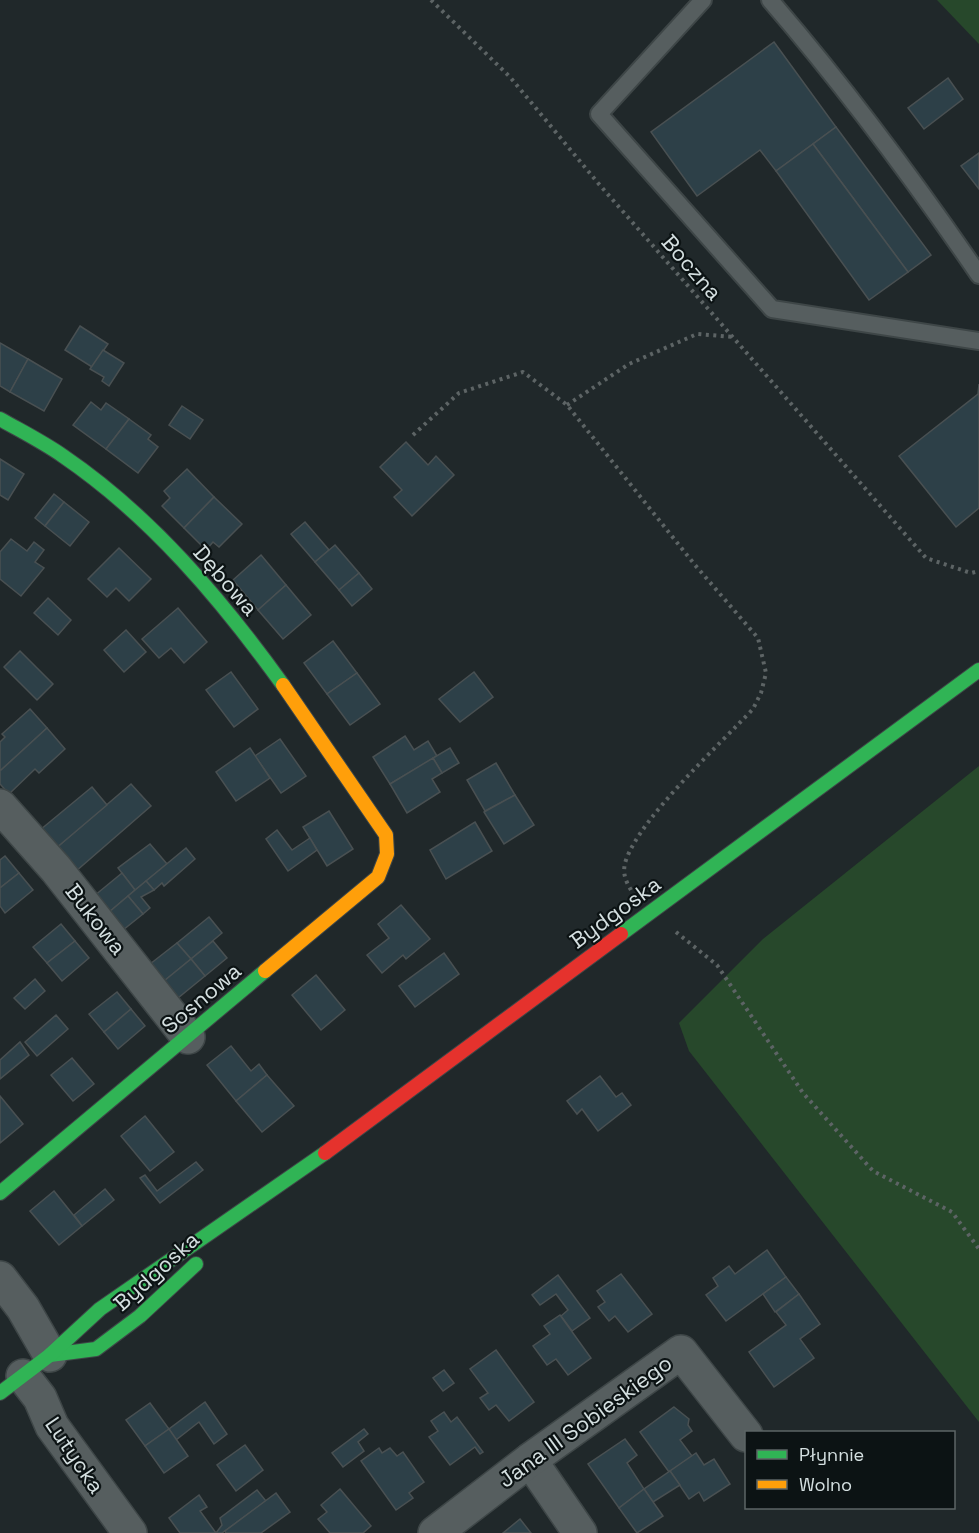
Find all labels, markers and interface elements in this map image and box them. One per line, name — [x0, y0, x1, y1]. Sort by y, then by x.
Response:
street label: Boczna — [656, 228, 729, 306]
street label: Dębowa — [187, 539, 265, 622]
street label: Bydgoska — [564, 869, 666, 954]
street label: Bukowa — [59, 878, 133, 960]
street label: Sosnowa — [155, 956, 247, 1039]
street label: Bydgoska — [107, 1225, 205, 1317]
street label: Jana III Sobieskiego — [493, 1349, 677, 1493]
street label: Lutycka — [39, 1411, 111, 1499]
legend — [745, 1431, 955, 1509]
text: Płynnie — [799, 1443, 864, 1466]
text: Wolno — [799, 1473, 852, 1496]

